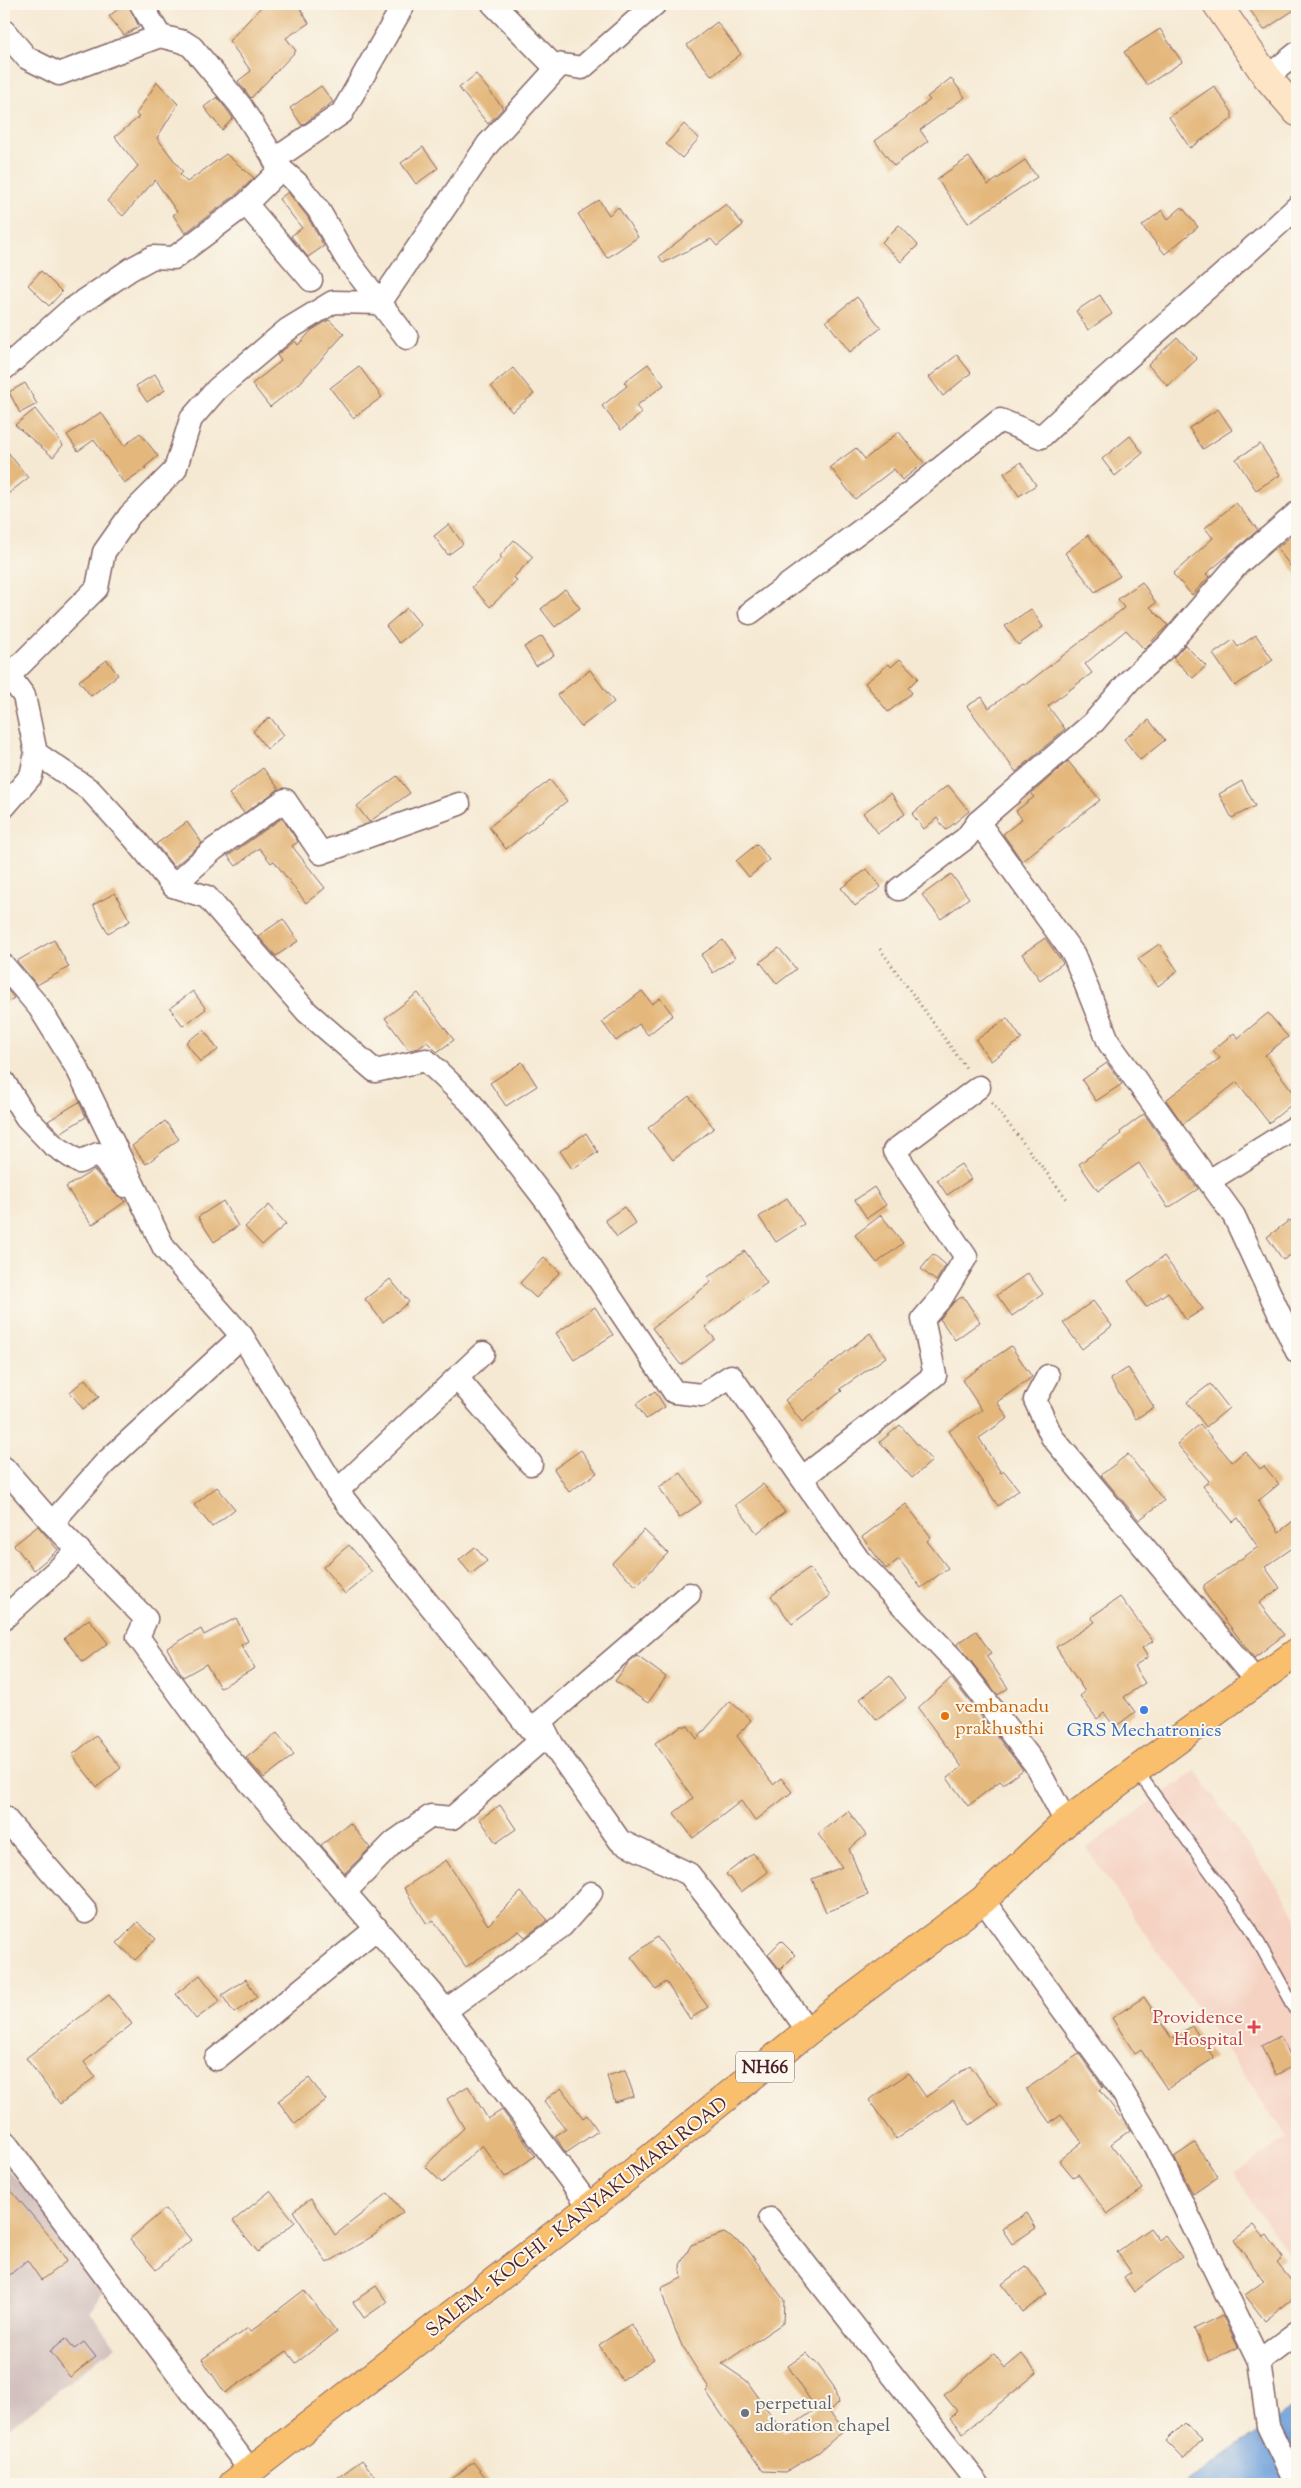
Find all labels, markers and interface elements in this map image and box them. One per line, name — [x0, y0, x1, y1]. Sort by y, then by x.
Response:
place label: vembanadu prakhusthi — [955, 1694, 1049, 1743]
marker: GRS Mechatronics — [1138, 1704, 1150, 1716]
marker: vembanadu prakhusthi — [939, 1710, 951, 1722]
place label: GRS Mechatronics — [1066, 1718, 1222, 1745]
place label: Providence Hospital — [1152, 2005, 1243, 2054]
marker: Providence Hospital — [1247, 2020, 1261, 2034]
road number: NH66 — [736, 2052, 794, 2082]
street label: SALEM - KOCHI - KANYAKUMARI ROAD — [421, 2091, 734, 2345]
place label: perpetual adoration chapel — [755, 2391, 890, 2440]
marker: perpetual adoration chapel — [739, 2407, 751, 2419]

